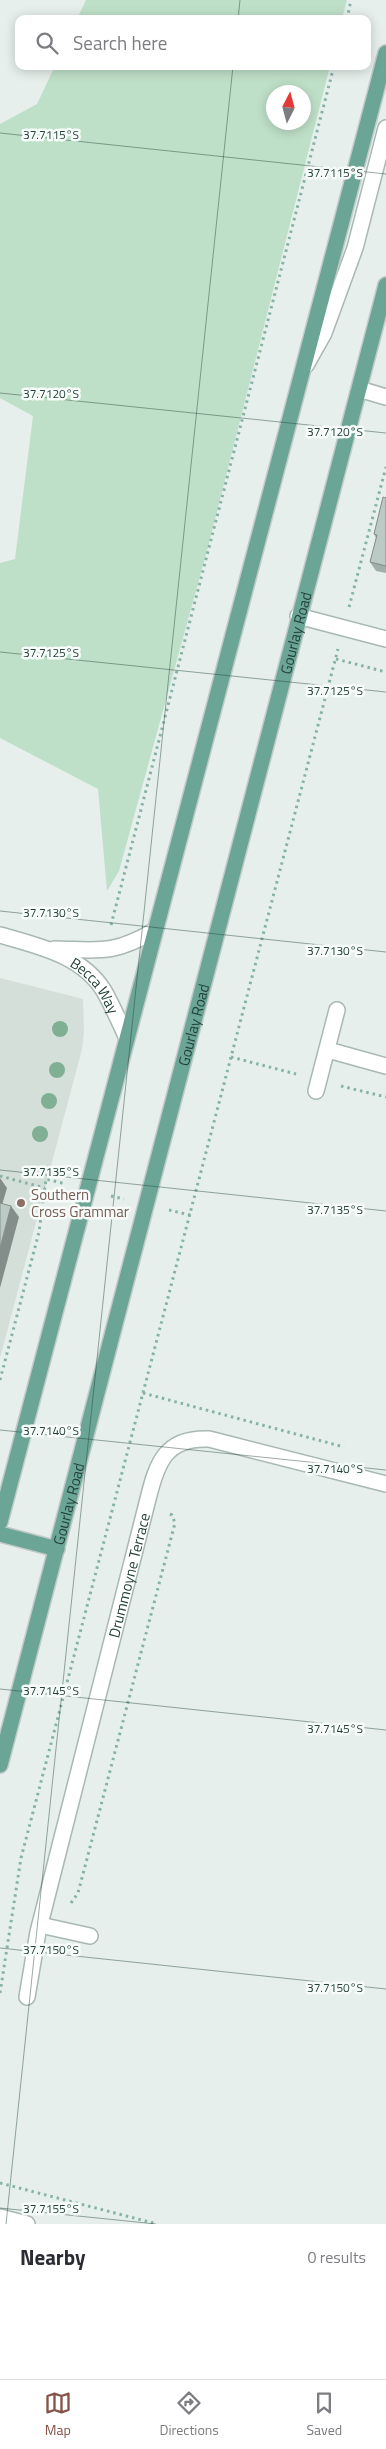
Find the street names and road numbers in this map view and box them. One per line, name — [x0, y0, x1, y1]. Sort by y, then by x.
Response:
street label: Gourlay Road — [274, 589, 317, 677]
street label: Becca Way — [66, 951, 125, 1017]
street label: Gourlay Road — [171, 981, 215, 1068]
street label: Gourlay Road — [46, 1460, 90, 1547]
street label: Drummoyne Terrace — [102, 1510, 156, 1640]

